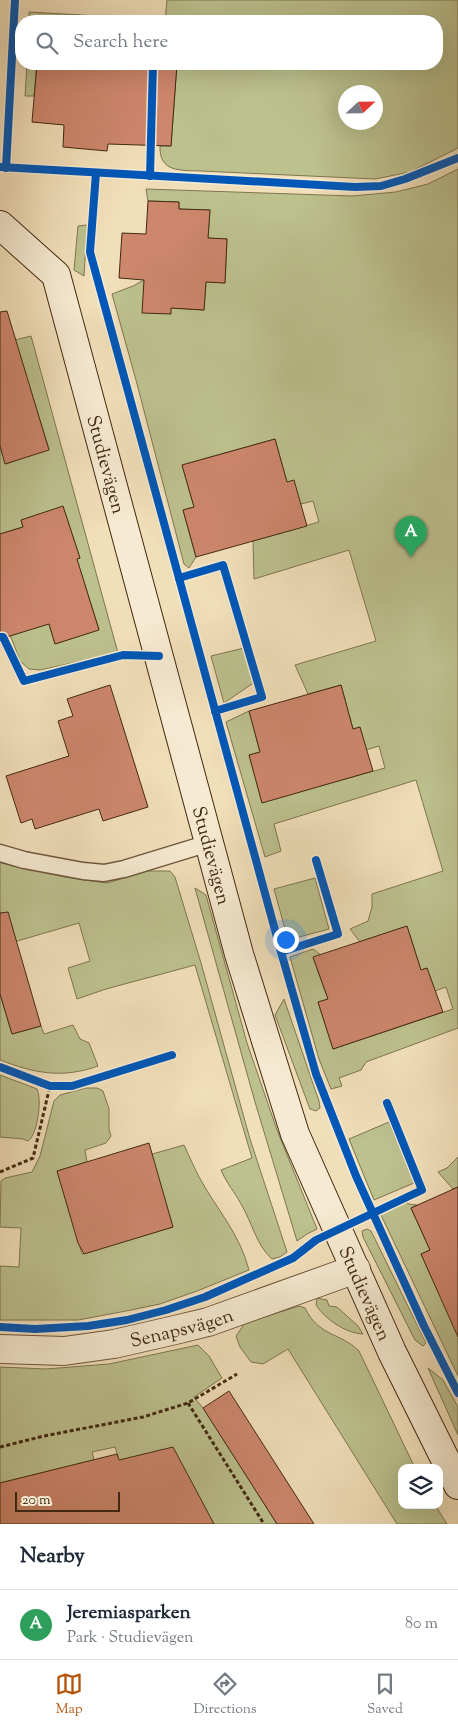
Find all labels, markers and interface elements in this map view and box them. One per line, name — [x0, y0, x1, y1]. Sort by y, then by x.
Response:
search box — [15, 15, 443, 70]
icon: search — [33, 29, 61, 57]
text: Search here — [73, 29, 168, 56]
north arrow — [338, 85, 383, 130]
street label: Studievägen — [78, 412, 131, 517]
pin: A — [395, 516, 427, 557]
street label: Studievägen — [184, 804, 236, 908]
your location — [273, 927, 299, 953]
street label: Studievägen — [331, 1242, 396, 1346]
street label: Senapsvägen — [128, 1303, 238, 1356]
map controls — [398, 1464, 443, 1509]
button: layers — [398, 1464, 443, 1509]
scale bar — [15, 1489, 120, 1512]
text: 20 m — [22, 1491, 51, 1511]
text: Nearby — [20, 1542, 85, 1572]
text: Jeremiasparken — [67, 1600, 191, 1627]
text: A — [30, 1613, 43, 1636]
text: 80 m — [405, 1613, 438, 1636]
text: Park · Studievägen — [67, 1627, 194, 1650]
tab: Map — [55, 1670, 83, 1720]
tab: Directions — [193, 1670, 257, 1720]
tab: Saved — [367, 1670, 403, 1720]

